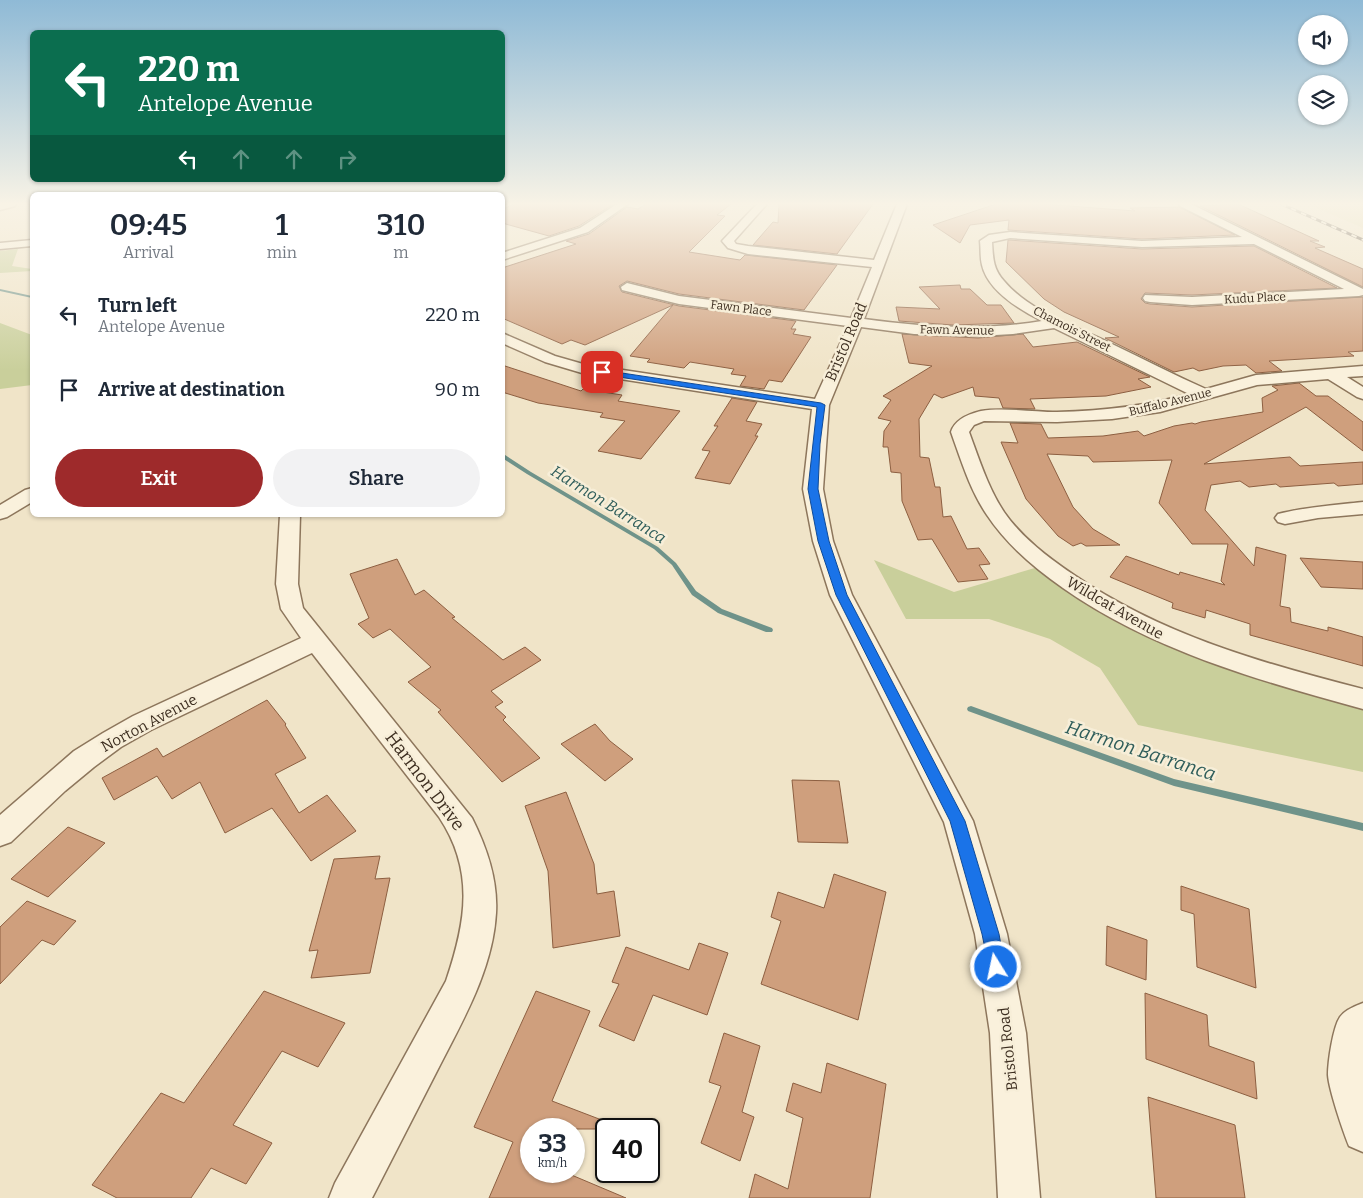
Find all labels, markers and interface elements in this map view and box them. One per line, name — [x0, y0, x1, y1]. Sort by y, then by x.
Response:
map controls — [1298, 15, 1348, 125]
button: sound — [1298, 15, 1348, 65]
text: 220 m — [138, 48, 239, 90]
icon: left — [55, 50, 120, 115]
button: layers — [1298, 75, 1348, 125]
text: Antelope Avenue — [138, 90, 313, 117]
icon: left — [174, 145, 202, 173]
icon: ahead — [227, 145, 255, 173]
icon: ahead — [280, 145, 308, 173]
icon: right — [333, 145, 361, 173]
text: 09:45 — [109, 207, 187, 243]
text: 1 — [276, 207, 288, 243]
text: 310 — [376, 207, 426, 243]
text: Arrival — [123, 243, 174, 262]
text: min — [267, 243, 297, 262]
text: m — [393, 243, 409, 262]
street label: Kudu Place — [1224, 289, 1286, 307]
text: Turn left — [98, 294, 177, 317]
street label: Fawn Place — [710, 297, 772, 319]
street label: Bristol Road — [821, 300, 871, 384]
icon: left — [55, 301, 83, 329]
text: 220 m — [425, 303, 480, 326]
street label: Chamois Street — [1031, 303, 1114, 355]
text: Antelope Avenue — [98, 317, 225, 336]
street label: Fawn Avenue — [920, 322, 994, 338]
pin — [581, 351, 623, 393]
icon: arrive — [588, 358, 616, 386]
icon: arrive — [55, 376, 83, 404]
text: Arrive at destination — [98, 378, 285, 401]
text: 90 m — [435, 378, 480, 401]
street label: Buffalo Avenue — [1127, 385, 1213, 419]
button: Exit — [55, 449, 263, 507]
button: Share — [273, 449, 480, 507]
water label: Harmon Barranca — [548, 461, 670, 547]
street label: Wildcat Avenue — [1063, 573, 1167, 643]
street label: Norton Avenue — [98, 690, 200, 756]
water label: Harmon Barranca — [1063, 715, 1219, 786]
street label: Harmon Drive — [381, 727, 469, 835]
position arrow — [969, 940, 1021, 992]
street label: Bristol Road — [995, 1006, 1021, 1092]
speed limit sign: 40 — [595, 1118, 660, 1183]
text: 33 — [538, 1129, 567, 1159]
text: km/h — [538, 1156, 567, 1170]

